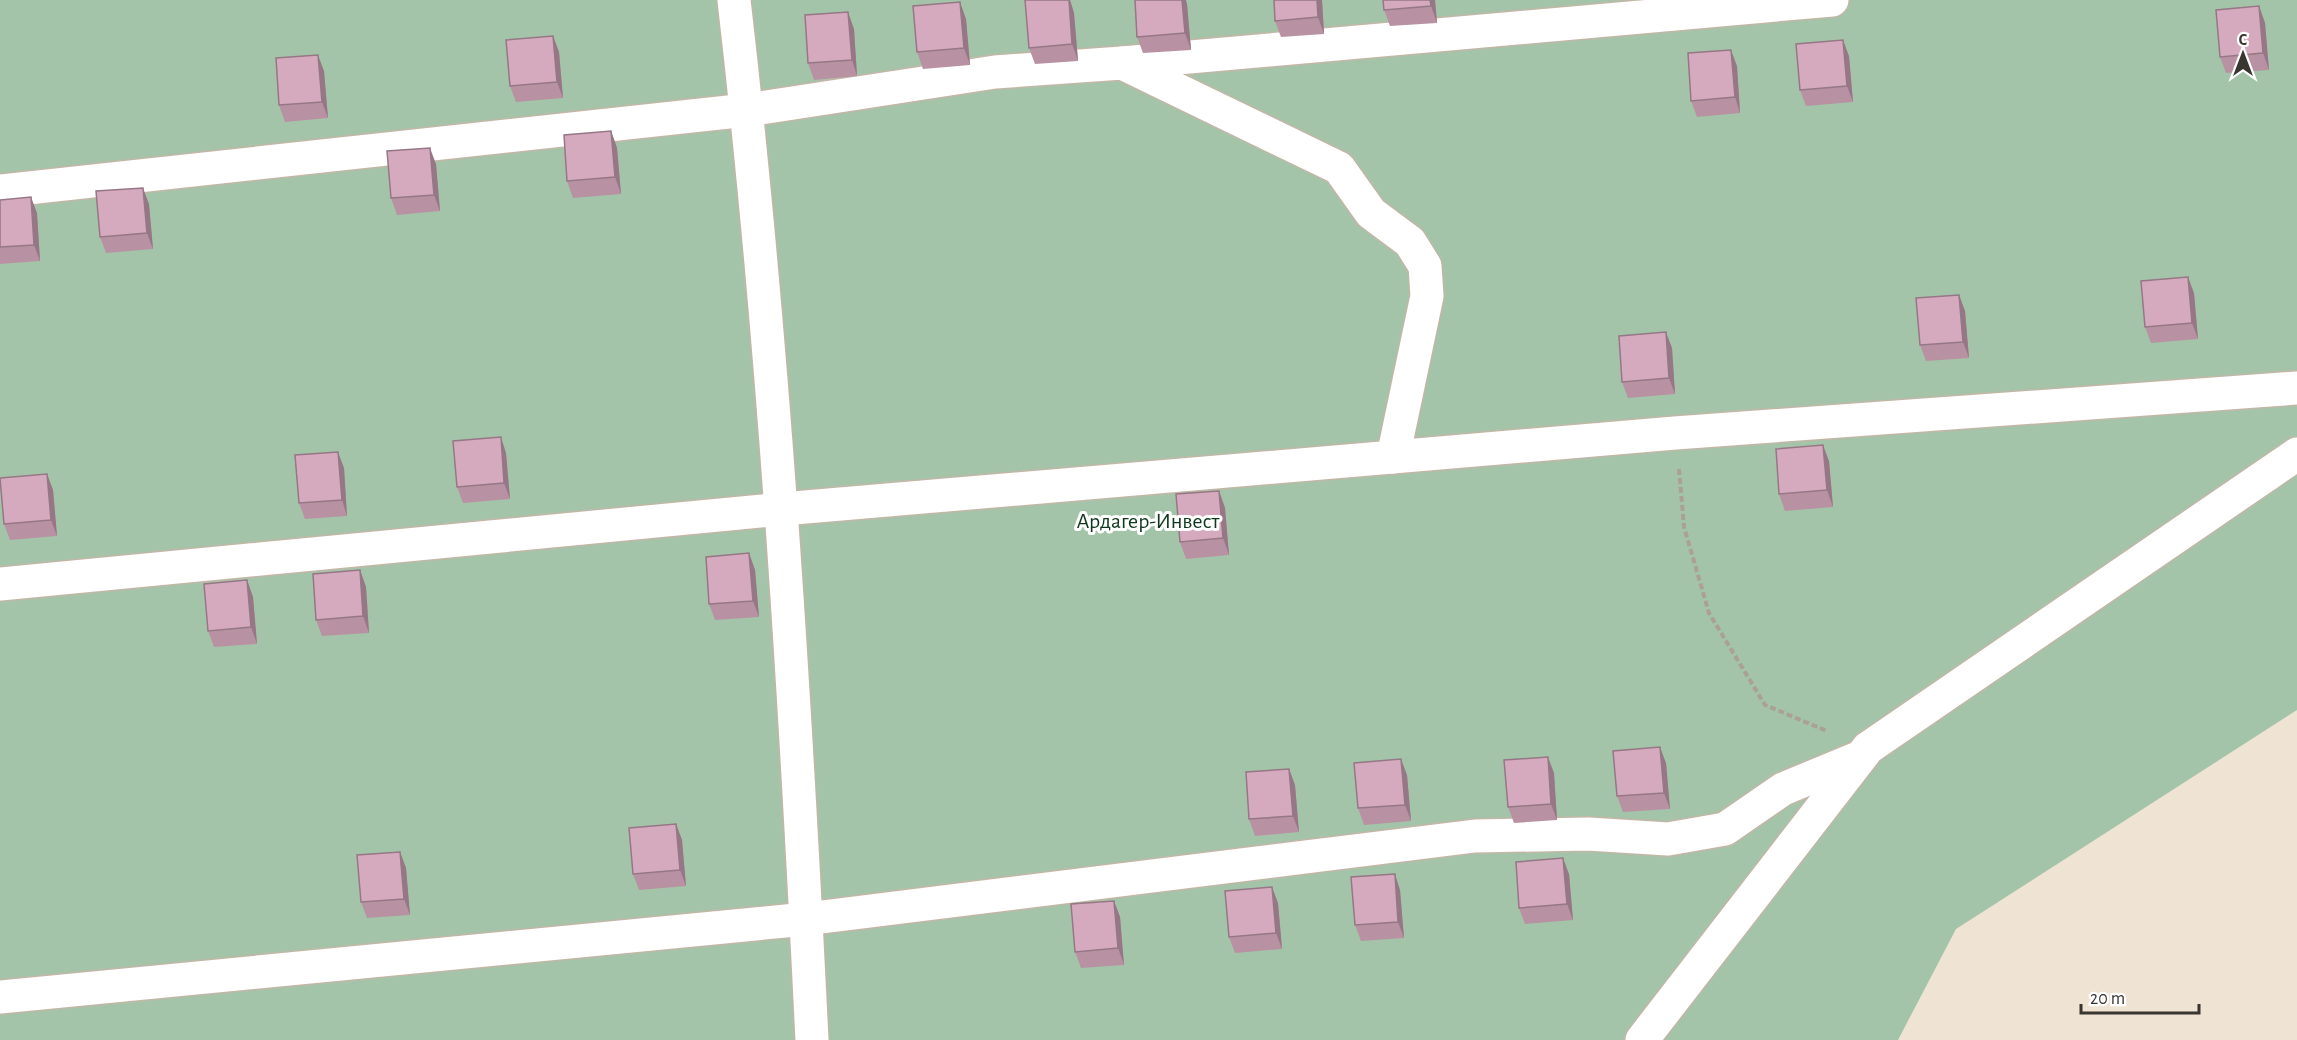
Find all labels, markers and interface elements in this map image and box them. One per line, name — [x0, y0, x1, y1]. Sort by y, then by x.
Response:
north arrow — [2213, 24, 2273, 84]
text: С — [2239, 32, 2248, 48]
park label: Ардагер-Инвест — [1077, 510, 1221, 532]
scale bar — [2081, 977, 2200, 1015]
text: 20 m — [2090, 990, 2125, 1008]

